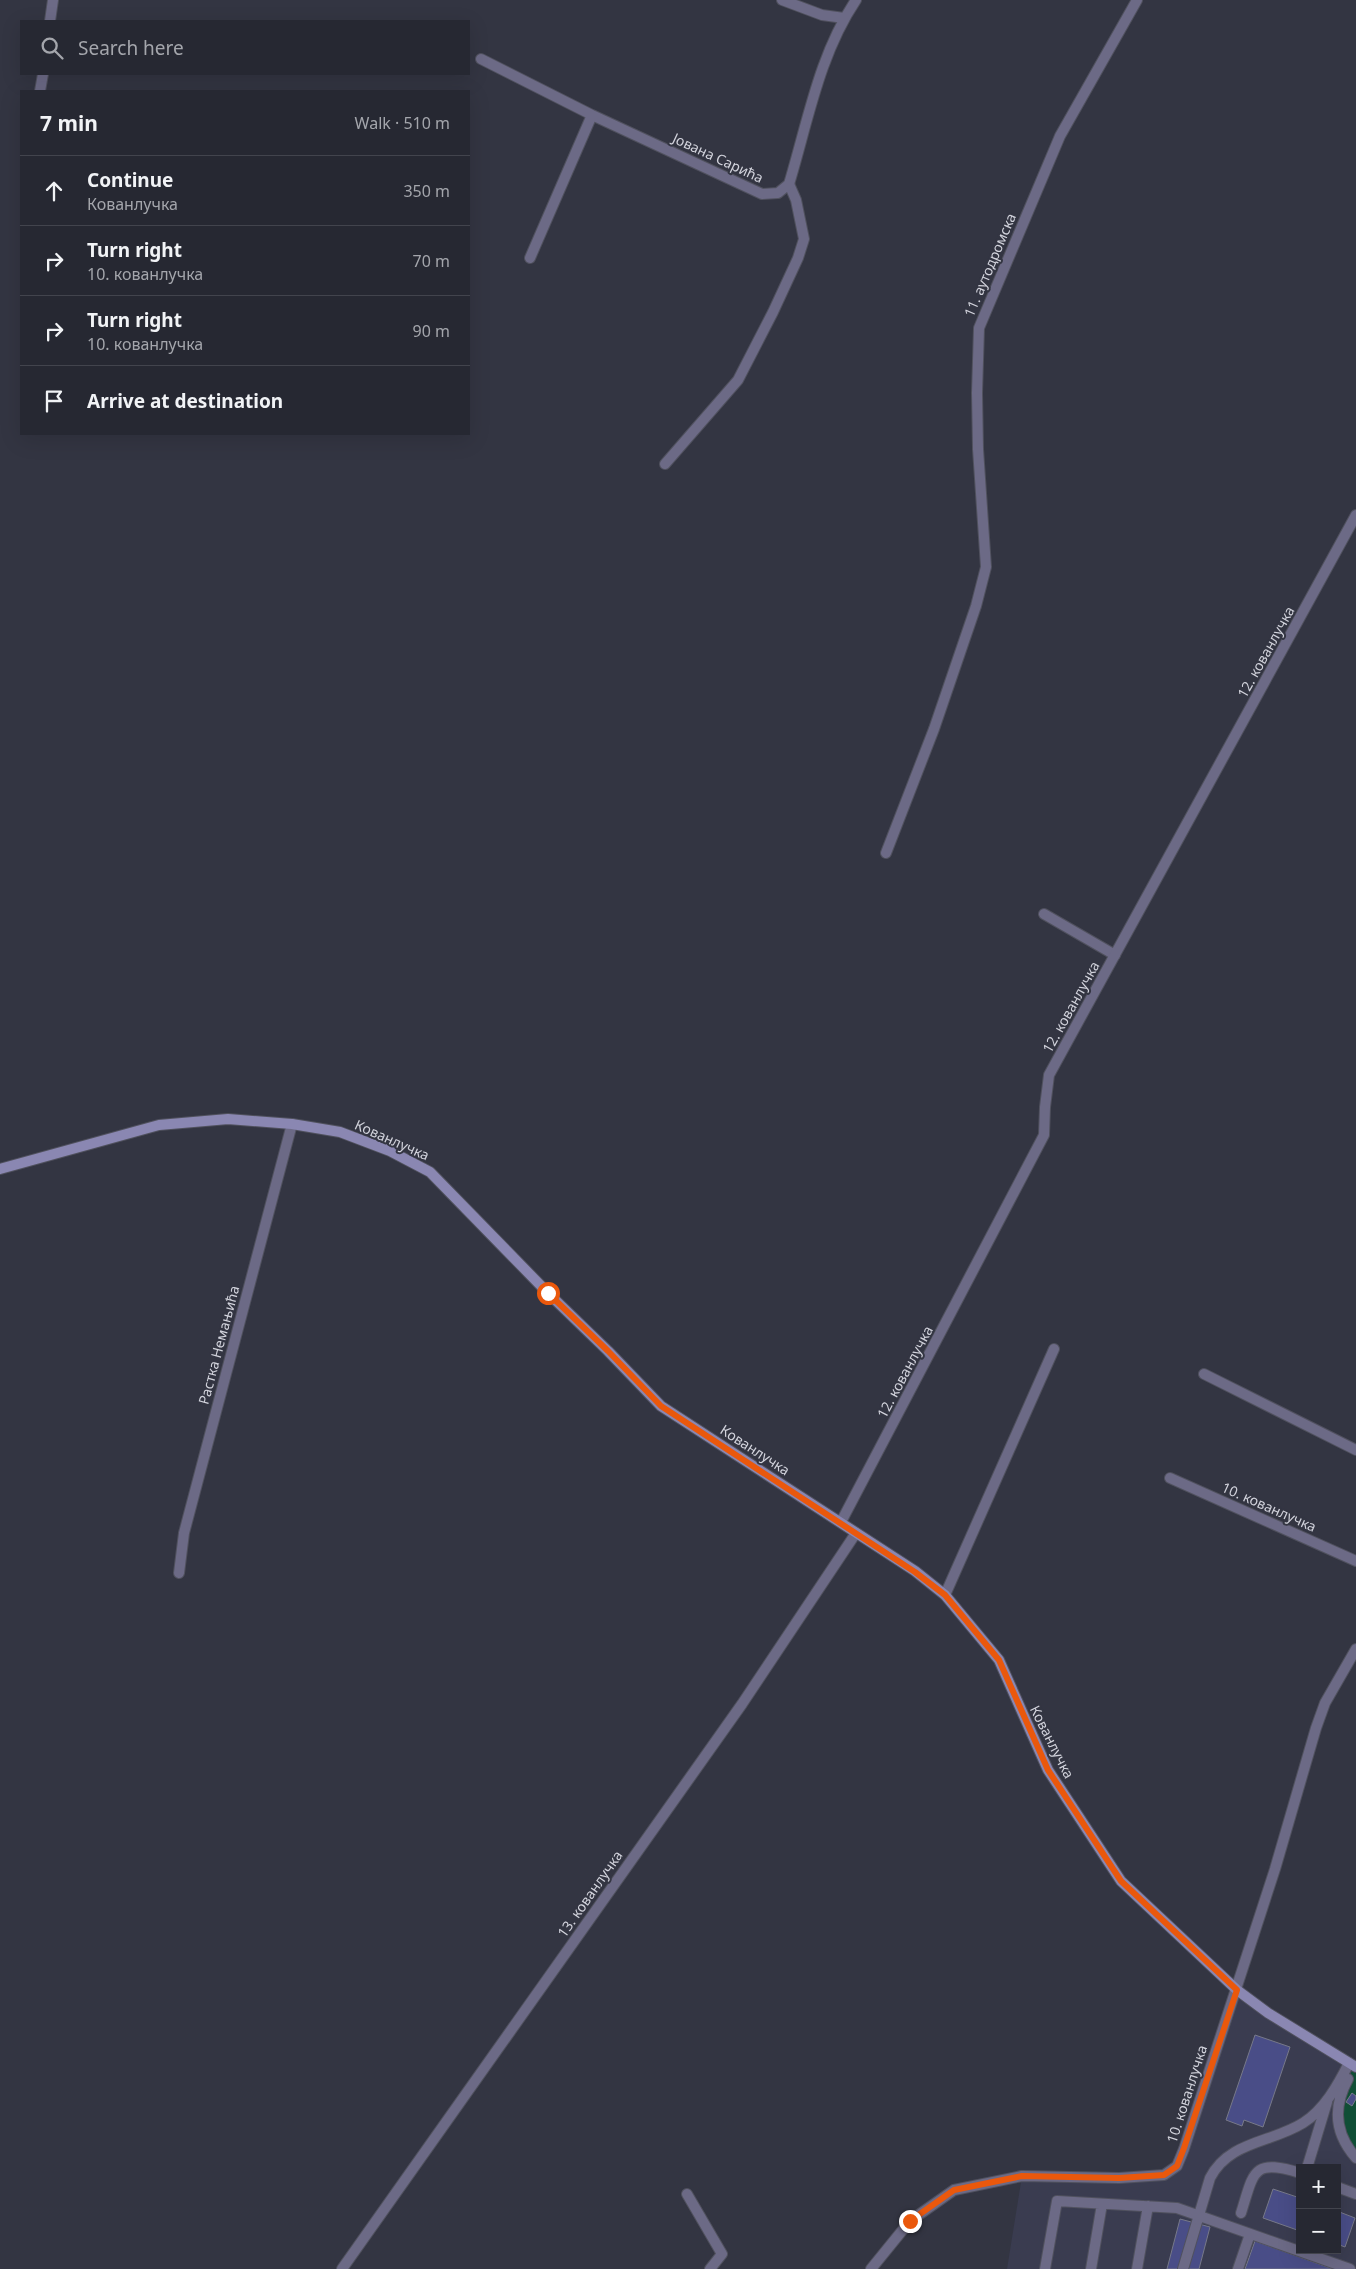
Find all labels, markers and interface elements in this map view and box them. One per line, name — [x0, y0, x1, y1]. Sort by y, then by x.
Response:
search box — [20, 20, 470, 75]
icon: search — [38, 34, 66, 62]
text: Search here — [78, 35, 184, 61]
text: 7 min — [40, 109, 98, 137]
text: Walk · 510 m — [355, 112, 450, 134]
street label: Јована Сарића — [668, 127, 767, 187]
text: Continue — [87, 167, 173, 193]
icon: ahead — [40, 177, 68, 205]
text: 350 m — [403, 180, 450, 202]
text: Кованлучка — [87, 193, 178, 215]
street label: 11. аутодромска — [959, 210, 1020, 319]
text: Turn right — [87, 237, 182, 263]
icon: right — [40, 247, 68, 275]
text: 70 m — [413, 250, 450, 272]
text: 10. кованлучка — [87, 263, 203, 285]
text: Turn right — [87, 307, 182, 333]
icon: right — [40, 317, 68, 345]
text: 90 m — [413, 320, 450, 342]
text: 10. кованлучка — [87, 333, 203, 355]
icon: arrive — [40, 387, 68, 415]
text: Arrive at destination — [87, 388, 283, 414]
street label: 12. кованлучка — [1233, 603, 1299, 701]
street label: 12. кованлучка — [1038, 958, 1104, 1056]
street label: Кованлучка — [352, 1115, 432, 1164]
route start — [537, 1282, 560, 1305]
street label: Растка Немањића — [194, 1283, 243, 1406]
street label: 12. кованлучка — [872, 1322, 937, 1421]
street label: Кованлучка — [717, 1420, 794, 1479]
street label: 10. кованлучка — [1219, 1477, 1320, 1536]
street label: Кованлучка — [1026, 1702, 1079, 1782]
street label: 13. кованлучка — [553, 1847, 627, 1941]
street label: 10. кованлучка — [1162, 2043, 1211, 2145]
map controls — [1296, 2164, 1341, 2254]
button: + — [1296, 2164, 1341, 2209]
button: − — [1296, 2209, 1341, 2254]
route end — [899, 2210, 922, 2233]

